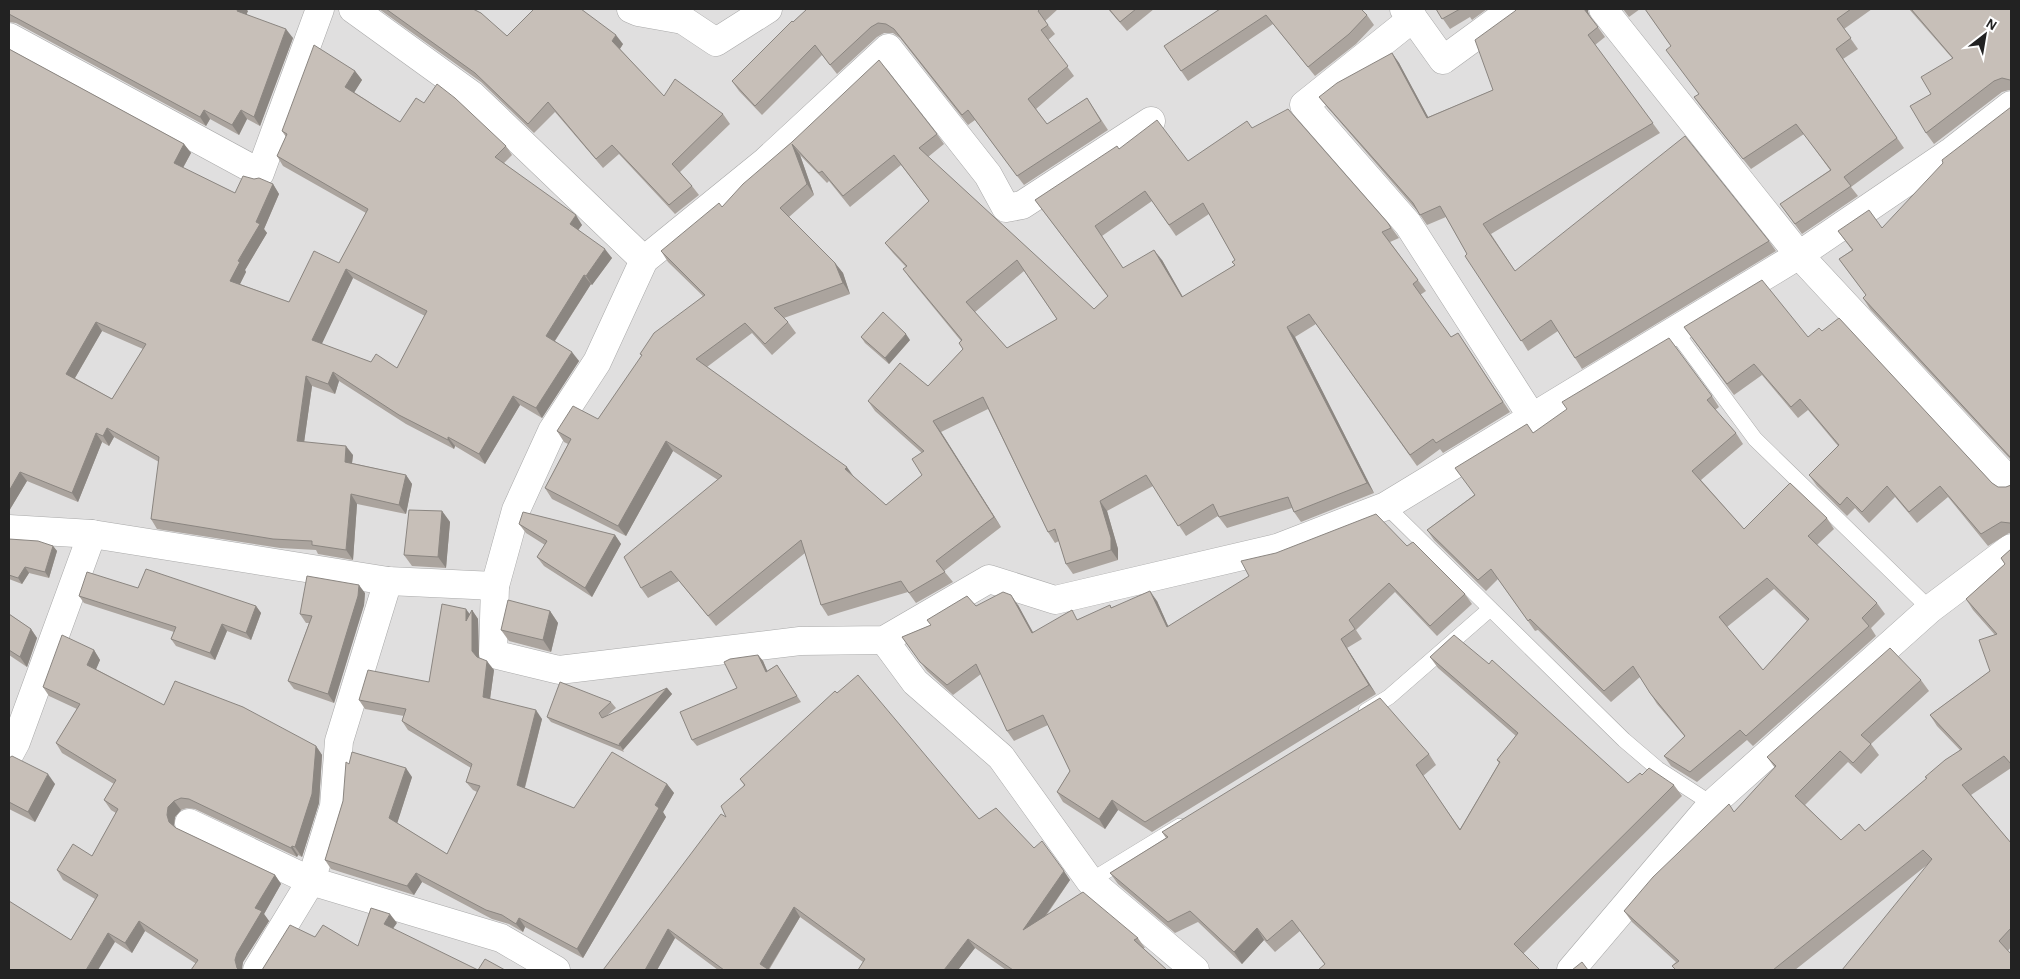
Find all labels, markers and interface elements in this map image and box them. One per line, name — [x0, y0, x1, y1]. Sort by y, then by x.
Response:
north arrow — [1960, 10, 2010, 60]
text: N — [1983, 16, 1999, 33]

